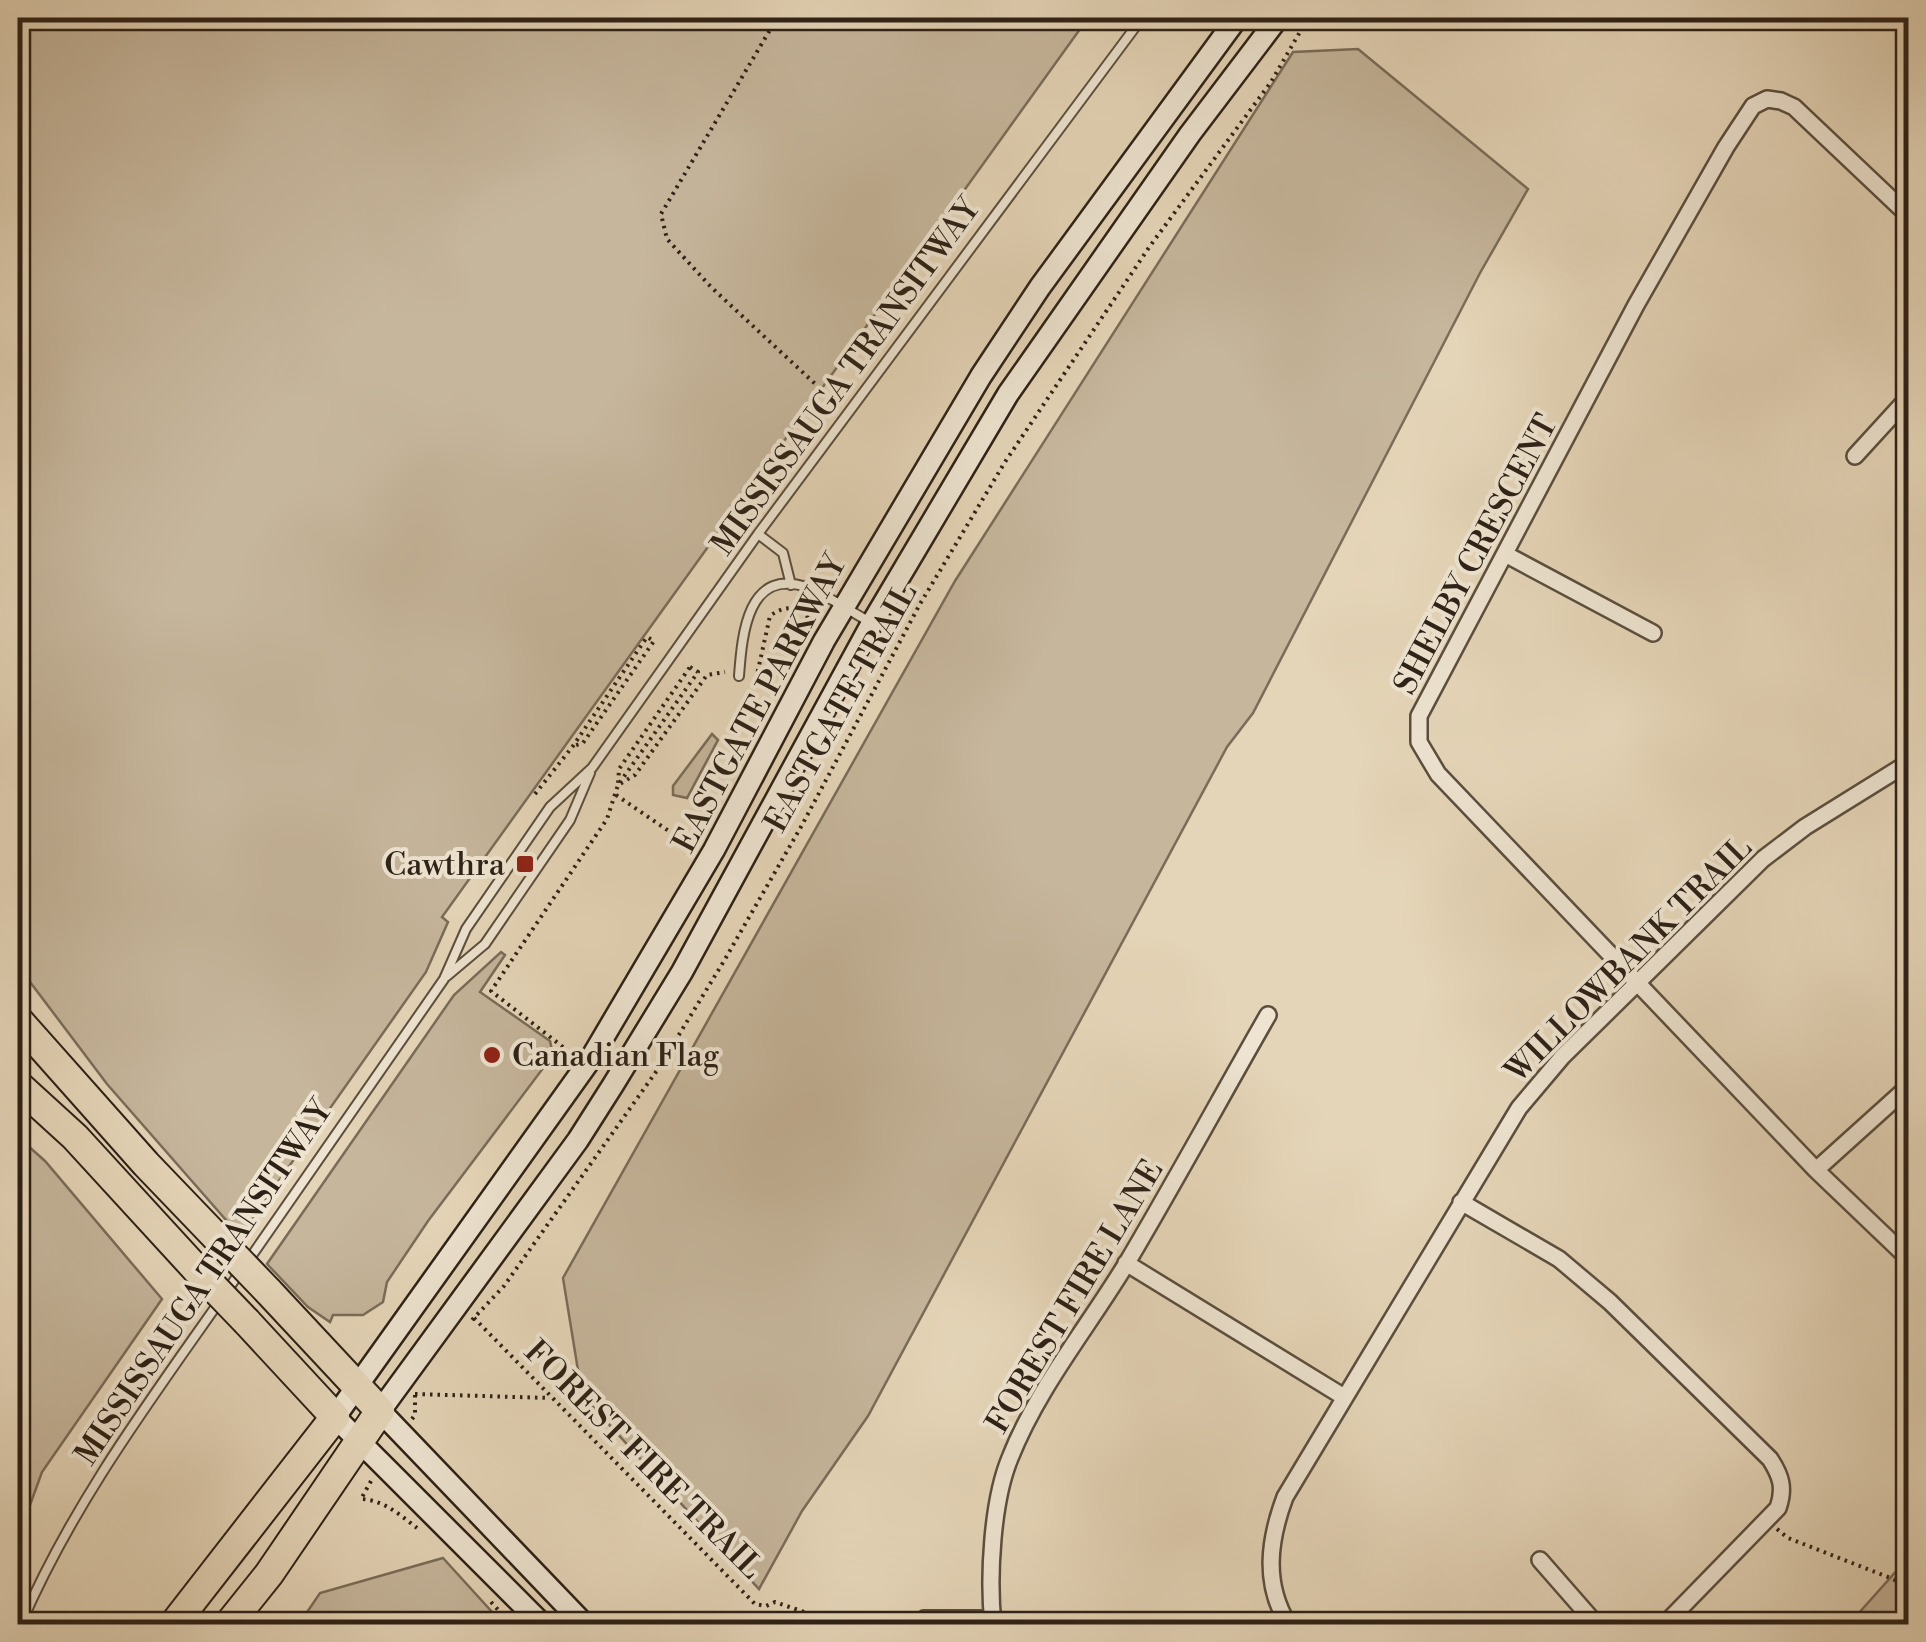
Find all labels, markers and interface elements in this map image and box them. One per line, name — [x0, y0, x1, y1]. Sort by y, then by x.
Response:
street label: MISSISSAUGA TRANSITWAY — [703, 188, 990, 563]
street label: SHELBY CRESCENT — [1385, 408, 1567, 701]
street label: EASTGATE PARKWAY — [664, 546, 856, 859]
street label: EASTGATE TRAIL — [756, 576, 926, 839]
street label: WILLOWBANK TRAIL — [1496, 828, 1760, 1092]
place label: Cawthra — [384, 845, 506, 885]
marker: Cawthra — [514, 853, 536, 875]
place label: Canadian Flag — [512, 1036, 720, 1076]
marker: Canadian Flag — [481, 1044, 503, 1066]
street label: MISSISSAUGA TRANSITWAY — [66, 1091, 342, 1473]
street label: FOREST FIRE LANE — [977, 1153, 1172, 1440]
street label: FOREST FIRE TRAIL — [516, 1332, 771, 1587]

